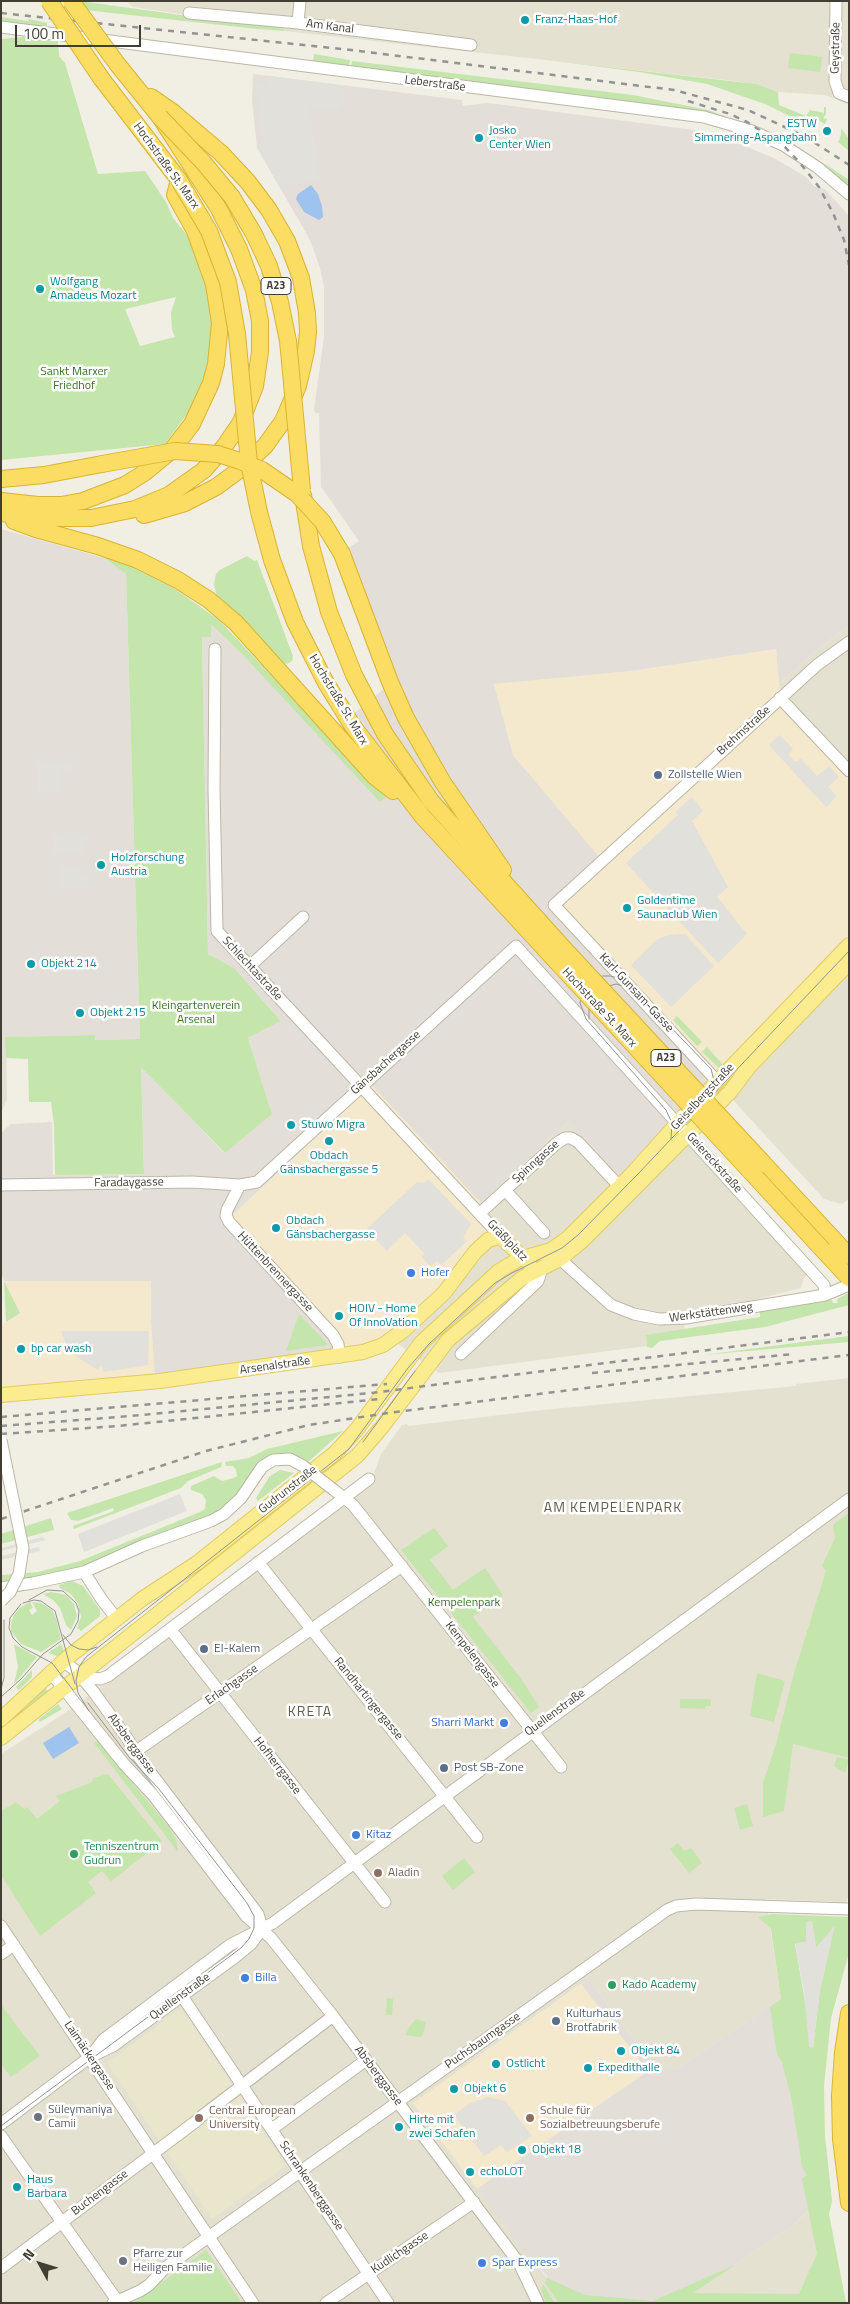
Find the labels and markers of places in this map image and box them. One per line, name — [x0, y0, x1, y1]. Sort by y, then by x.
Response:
place label: Franz-Haas-Hof — [535, 13, 617, 27]
marker: Franz-Haas-Hof — [519, 14, 531, 26]
place label: ESTW Simmering-Aspangbahn — [694, 117, 817, 145]
place label: Josko Center Wien — [489, 124, 551, 152]
marker: ESTW Simmering-Aspangbahn — [821, 125, 833, 137]
marker: Josko Center Wien — [473, 132, 485, 144]
place label: Wolfgang Amadeus Mozart — [50, 275, 136, 303]
marker: Wolfgang Amadeus Mozart — [34, 283, 46, 295]
place label: Zollstelle Wien — [668, 768, 742, 782]
marker: Zollstelle Wien — [652, 769, 664, 781]
place label: Holzforschung Austria — [111, 851, 184, 879]
marker: Holzforschung Austria — [95, 859, 107, 871]
place label: Goldentime Saunaclub Wien — [637, 894, 717, 922]
marker: Goldentime Saunaclub Wien — [621, 902, 633, 914]
place label: Objekt 214 — [41, 957, 97, 971]
marker: Objekt 214 — [25, 958, 37, 970]
place label: Objekt 215 — [90, 1006, 146, 1020]
marker: Objekt 215 — [74, 1007, 86, 1019]
place label: Stuwo Migra — [301, 1118, 365, 1132]
marker: Stuwo Migra — [285, 1119, 297, 1131]
marker: Obdach Gänsbachergasse 5 — [323, 1135, 335, 1147]
place label: Obdach Gänsbachergasse 5 — [280, 1149, 378, 1177]
place label: Obdach Gänsbachergasse — [286, 1214, 375, 1242]
marker: Obdach Gänsbachergasse — [270, 1222, 282, 1234]
place label: Hofer — [421, 1266, 449, 1280]
marker: Hofer — [405, 1267, 417, 1279]
place label: HOIV - Home Of InnoVation — [349, 1302, 418, 1330]
marker: HOIV - Home Of InnoVation — [333, 1310, 345, 1322]
place label: bp car wash — [31, 1342, 91, 1356]
marker: bp car wash — [15, 1343, 27, 1355]
place label: El-Kalem — [214, 1642, 260, 1656]
marker: El-Kalem — [198, 1643, 210, 1655]
place label: Sharri Markt — [431, 1716, 494, 1730]
marker: Sharri Markt — [498, 1717, 510, 1729]
place label: Post SB-Zone — [454, 1761, 524, 1775]
marker: Post SB-Zone — [438, 1762, 450, 1774]
place label: Kitaz — [366, 1828, 391, 1842]
marker: Kitaz — [350, 1829, 362, 1841]
place label: Tenniszentrum Gudrun — [84, 1840, 159, 1868]
marker: Tenniszentrum Gudrun — [68, 1848, 80, 1860]
place label: Aladin — [388, 1866, 419, 1880]
marker: Aladin — [372, 1867, 384, 1879]
place label: Billa — [255, 1971, 277, 1985]
marker: Billa — [239, 1972, 251, 1984]
place label: Kado Academy — [622, 1978, 697, 1992]
marker: Kado Academy — [606, 1979, 618, 1991]
place label: Kulturhaus Brotfabrik — [566, 2007, 621, 2035]
marker: Kulturhaus Brotfabrik — [550, 2015, 562, 2027]
place label: Objekt 84 — [631, 2044, 680, 2058]
marker: Objekt 84 — [615, 2045, 627, 2057]
place label: Ostlicht — [506, 2057, 545, 2071]
marker: Ostlicht — [490, 2058, 502, 2070]
place label: Expedithalle — [598, 2061, 660, 2075]
marker: Expedithalle — [582, 2062, 594, 2074]
place label: Objekt 6 — [464, 2082, 506, 2096]
marker: Objekt 6 — [448, 2083, 460, 2095]
place label: Süleymaniya Camii — [48, 2103, 112, 2131]
place label: Central European University — [209, 2104, 296, 2132]
place label: Schule für Sozialbetreuungsberufe — [540, 2104, 660, 2132]
marker: Süleymaniya Camii — [32, 2111, 44, 2123]
marker: Central European University — [193, 2112, 205, 2124]
marker: Schule für Sozialbetreuungsberufe — [524, 2112, 536, 2124]
place label: Hirte mit zwei Schafen — [409, 2113, 475, 2141]
marker: Hirte mit zwei Schafen — [393, 2121, 405, 2133]
place label: Objekt 18 — [532, 2143, 581, 2157]
marker: Objekt 18 — [516, 2144, 528, 2156]
place label: echoLOT — [480, 2165, 524, 2179]
marker: echoLOT — [464, 2166, 476, 2178]
place label: Haus Barbara — [27, 2173, 67, 2201]
marker: Haus Barbara — [11, 2181, 23, 2193]
place label: Pfarre zur Heiligen Familie — [133, 2247, 212, 2275]
marker: Pfarre zur Heiligen Familie — [117, 2255, 129, 2267]
place label: Spar Express — [492, 2256, 557, 2270]
marker: Spar Express — [476, 2257, 488, 2269]

